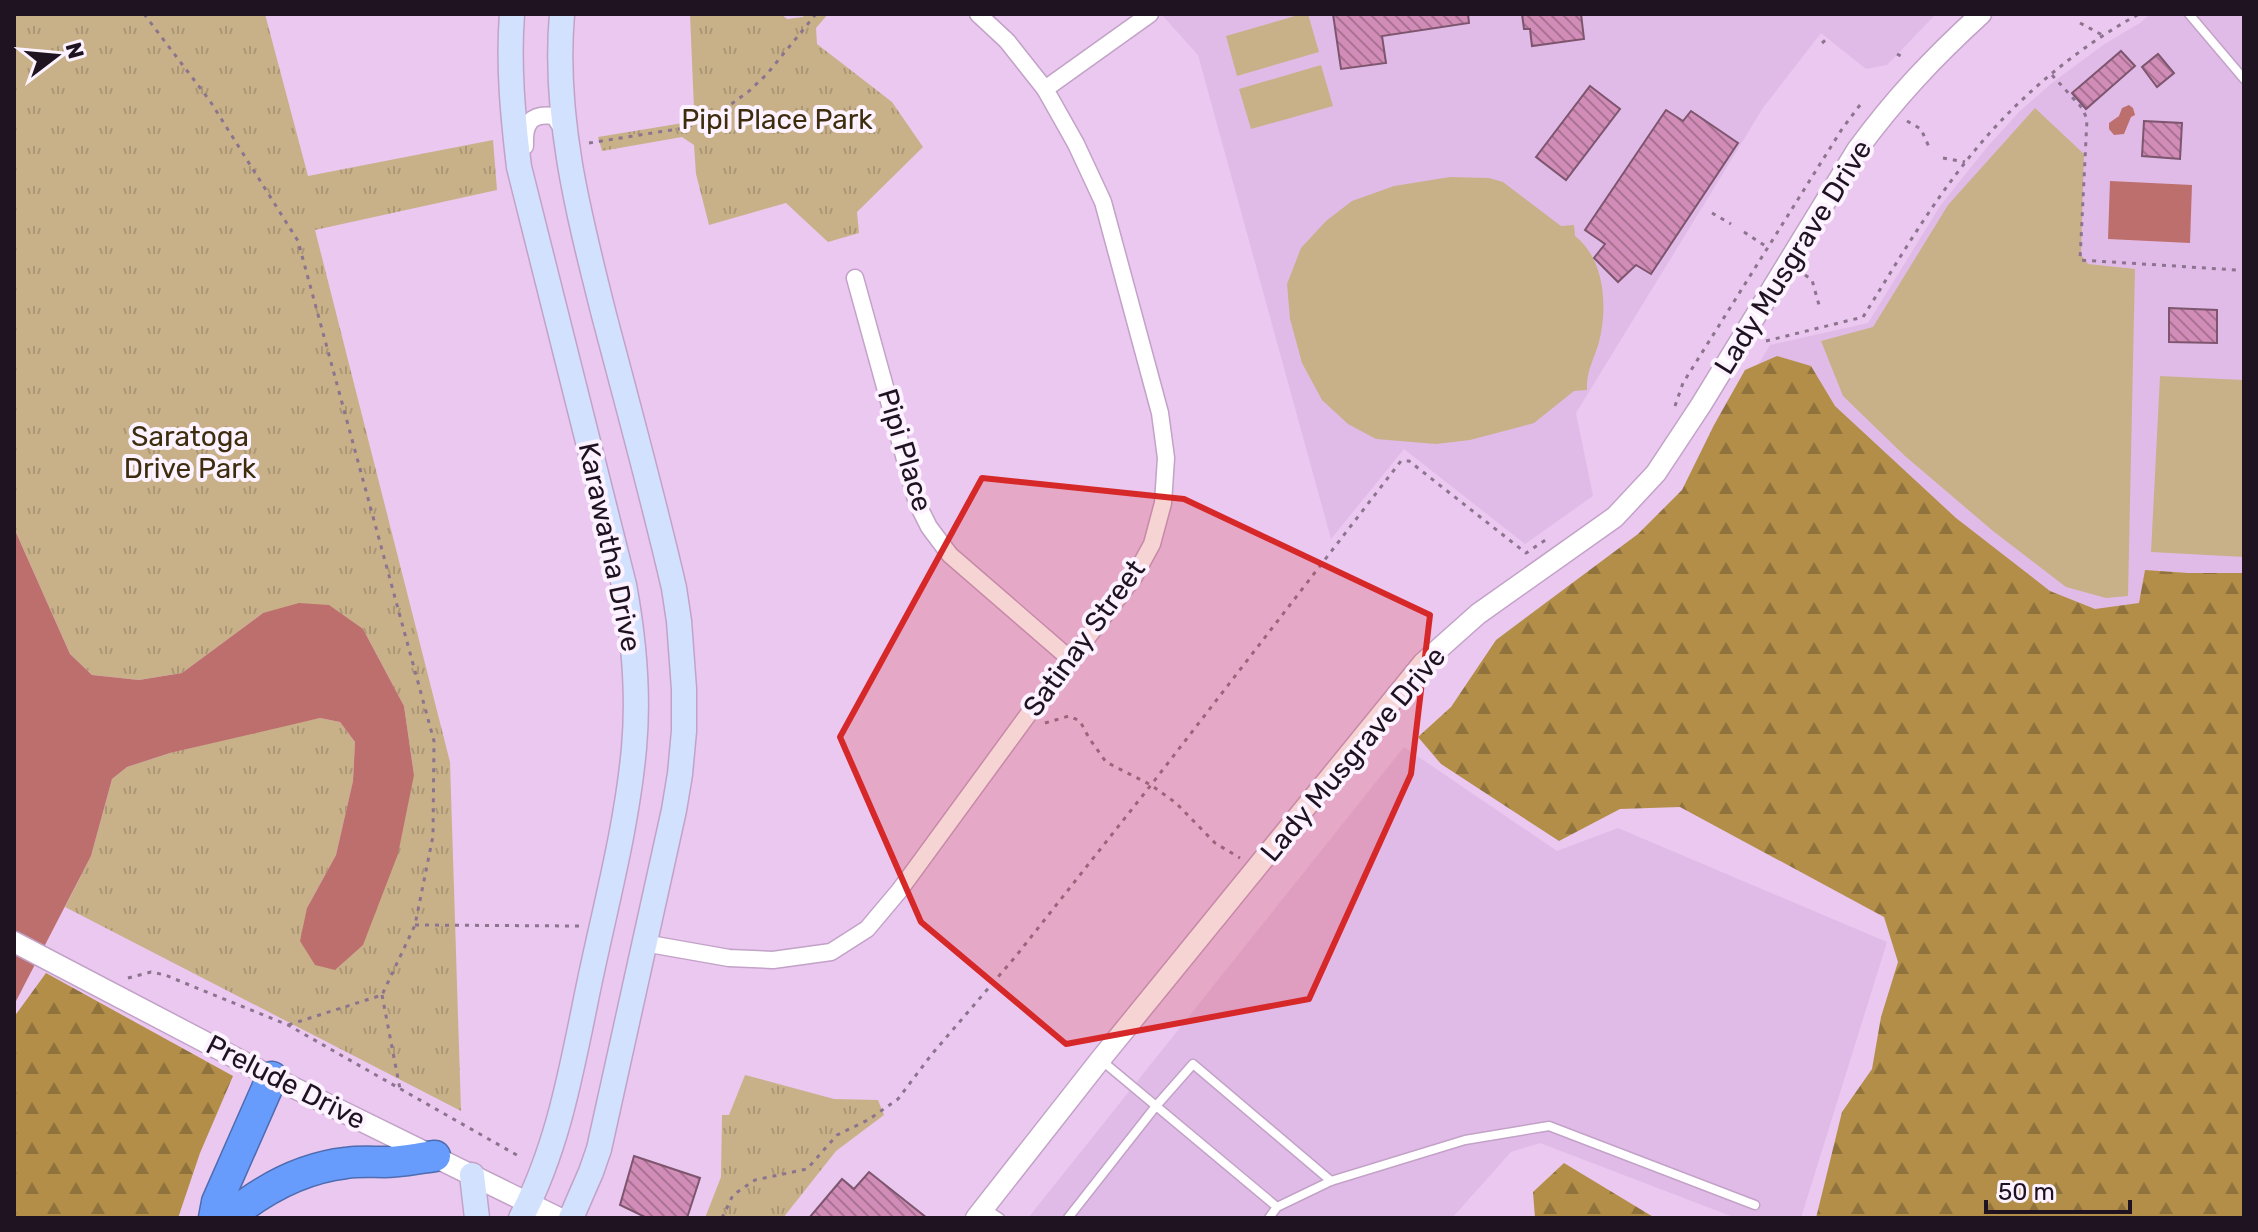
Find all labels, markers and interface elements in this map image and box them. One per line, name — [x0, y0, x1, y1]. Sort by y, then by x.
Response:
north arrow — [16, 16, 96, 96]
text: N — [60, 39, 90, 62]
park label: Pipi Place Park — [681, 103, 873, 136]
street label: Lady Musgrave Drive — [1707, 134, 1879, 380]
street label: Pipi Place — [871, 385, 939, 515]
park label: Saratoga Drive Park — [124, 420, 257, 485]
street label: Karawatha Drive — [572, 439, 648, 655]
street label: Satinay Street — [1016, 553, 1152, 723]
street label: Lady Musgrave Drive — [1254, 640, 1452, 868]
street label: Prelude Drive — [201, 1028, 371, 1136]
scale bar — [1986, 1164, 2130, 1214]
text: 50 m — [1998, 1178, 2055, 1206]

